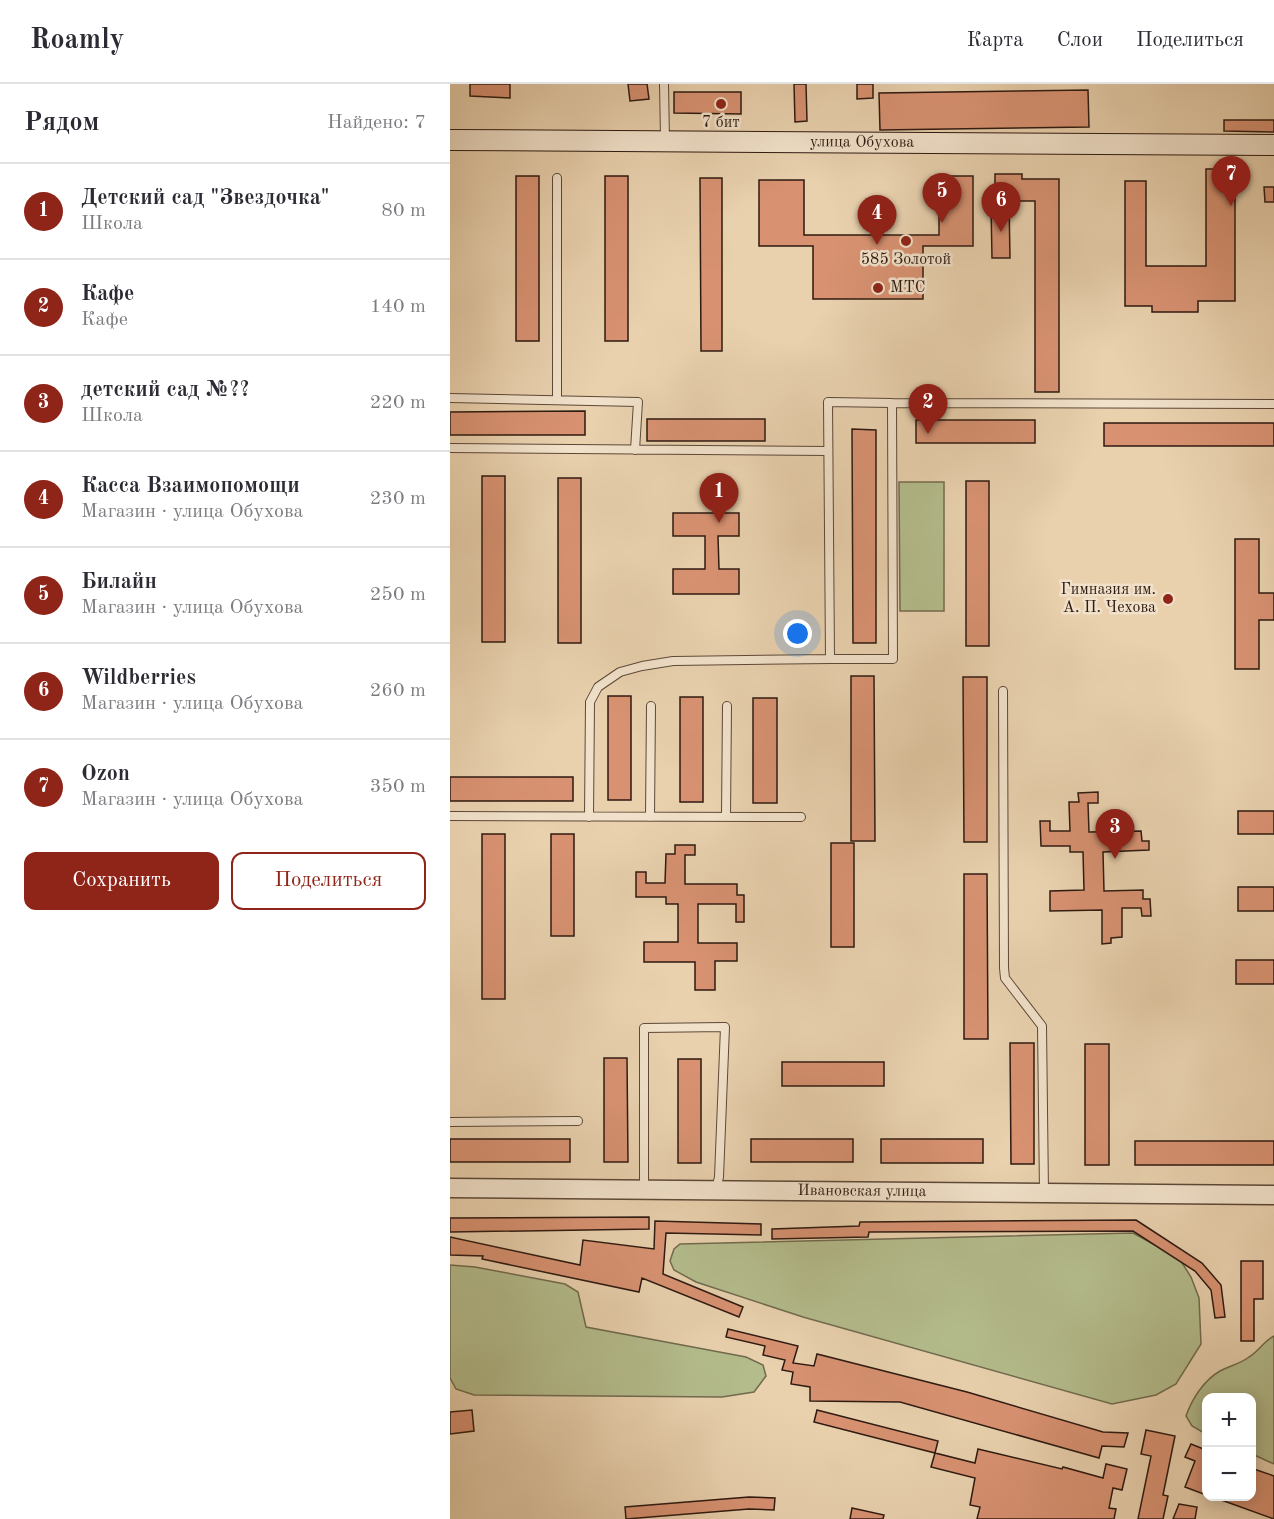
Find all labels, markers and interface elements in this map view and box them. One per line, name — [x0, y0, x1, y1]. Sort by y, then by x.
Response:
text: Roamly — [30, 27, 124, 55]
text: Карта — [967, 30, 1024, 51]
text: Слои — [1057, 30, 1103, 51]
text: Поделиться — [1136, 30, 1244, 51]
marker: 7 бит — [714, 97, 728, 111]
text: Рядом — [24, 110, 99, 136]
text: Найдено: 7 — [327, 113, 426, 133]
place label: 7 бит — [702, 115, 740, 131]
street label: улица Обухова — [810, 134, 914, 151]
pin: 7 — [1212, 156, 1250, 206]
pin: 5 — [922, 174, 962, 223]
pin: 6 — [982, 182, 1020, 232]
text: Детский сад "Звездочка" — [81, 187, 330, 209]
pin: 4 — [858, 196, 896, 245]
text: 1 — [38, 201, 49, 221]
text: 80 m — [381, 201, 426, 221]
text: Школа — [81, 214, 143, 234]
marker: 585 Золотой — [899, 234, 913, 248]
place label: 585 Золотой — [861, 252, 951, 268]
place label: МТС — [890, 280, 926, 296]
marker: МТС — [871, 281, 885, 295]
text: Кафе — [81, 283, 135, 305]
text: 2 — [38, 297, 49, 317]
text: 140 m — [370, 297, 426, 317]
text: Кафе — [81, 310, 128, 330]
text: детский сад №?? — [81, 379, 250, 401]
pin: 2 — [908, 384, 948, 434]
text: 3 — [38, 393, 49, 413]
text: 220 m — [370, 393, 426, 413]
text: Школа — [81, 406, 143, 426]
pin: 1 — [700, 474, 738, 523]
text: Касса Взаимопомощи — [81, 475, 300, 497]
text: 4 — [38, 489, 49, 509]
text: 230 m — [370, 489, 426, 509]
text: Магазин · улица Обухова — [81, 502, 303, 522]
text: Билайн — [81, 571, 157, 593]
place label: Гимназия им. А. П. Чехова — [1060, 582, 1156, 616]
text: 5 — [38, 585, 49, 605]
text: 250 m — [370, 585, 426, 605]
marker: Гимназия им. А. П. Чехова — [1161, 592, 1175, 606]
text: Магазин · улица Обухова — [81, 598, 303, 618]
your location — [783, 619, 812, 648]
text: Wildberries — [81, 667, 196, 689]
text: 6 — [38, 681, 49, 701]
text: 260 m — [370, 681, 426, 701]
text: Магазин · улица Обухова — [81, 694, 303, 714]
text: Ozon — [81, 763, 130, 785]
text: 7 — [38, 777, 49, 797]
text: 350 m — [370, 777, 426, 797]
text: Магазин · улица Обухова — [81, 790, 303, 810]
pin: 3 — [1096, 810, 1134, 859]
button: Сохранить — [24, 852, 219, 910]
button: Поделиться — [231, 852, 426, 910]
street label: Ивановская улица — [797, 1183, 927, 1200]
map controls — [1202, 1393, 1256, 1501]
button: + — [1202, 1393, 1256, 1447]
button: − — [1202, 1447, 1256, 1501]

